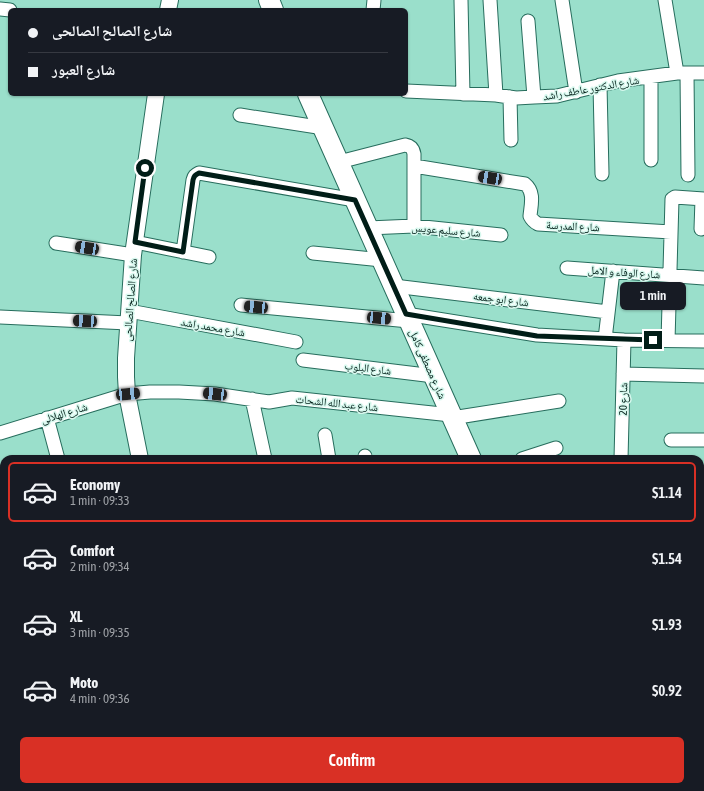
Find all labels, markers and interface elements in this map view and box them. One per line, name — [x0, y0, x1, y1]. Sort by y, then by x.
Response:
text: شارع الصالح الصالحى — [52, 22, 172, 39]
text: شارع العبور — [52, 61, 115, 78]
street label: شارع الدكتور عاطف راشد — [542, 74, 640, 103]
route start — [136, 159, 154, 177]
car — [477, 170, 503, 186]
street label: شارع المدرسة — [546, 219, 600, 234]
street label: شارع سليم عويس — [411, 221, 481, 241]
car — [74, 240, 100, 256]
street label: شارع الصالح الصالحى — [121, 258, 140, 342]
street label: شارع الوفاء و الامل — [587, 263, 661, 282]
callout: 1 min — [620, 282, 686, 310]
text: 1 min — [640, 288, 666, 303]
street label: شارع ابو جمعه — [472, 290, 529, 309]
car — [244, 300, 268, 314]
car — [367, 311, 391, 325]
car — [73, 314, 97, 328]
street label: شارع محمد راشد — [180, 315, 246, 340]
street label: شارع مصطفى كامل — [406, 327, 449, 401]
route end — [644, 331, 662, 349]
street label: شارع البلوب — [344, 359, 392, 378]
street label: شارع 20 — [617, 383, 630, 416]
car — [116, 387, 140, 401]
car — [202, 387, 228, 401]
street label: شارع عبد الله الشحات — [295, 393, 379, 414]
street label: شارع الهلالى — [39, 400, 89, 427]
icon: car — [22, 474, 58, 510]
text: Economy — [70, 476, 120, 493]
text: $1.14 — [652, 484, 682, 501]
text: 1 min · 09:33 — [70, 493, 130, 508]
icon: car — [22, 540, 58, 576]
text: Comfort — [70, 542, 114, 559]
text: $1.54 — [652, 550, 682, 567]
text: 2 min · 09:34 — [70, 559, 130, 574]
icon: car — [22, 606, 58, 642]
text: XL — [70, 608, 83, 625]
text: $1.93 — [652, 616, 682, 633]
text: 3 min · 09:35 — [70, 625, 130, 640]
icon: car — [22, 672, 58, 708]
text: Moto — [70, 674, 98, 691]
text: $0.92 — [652, 682, 682, 699]
text: 4 min · 09:36 — [70, 691, 130, 706]
button: Confirm — [20, 737, 684, 783]

